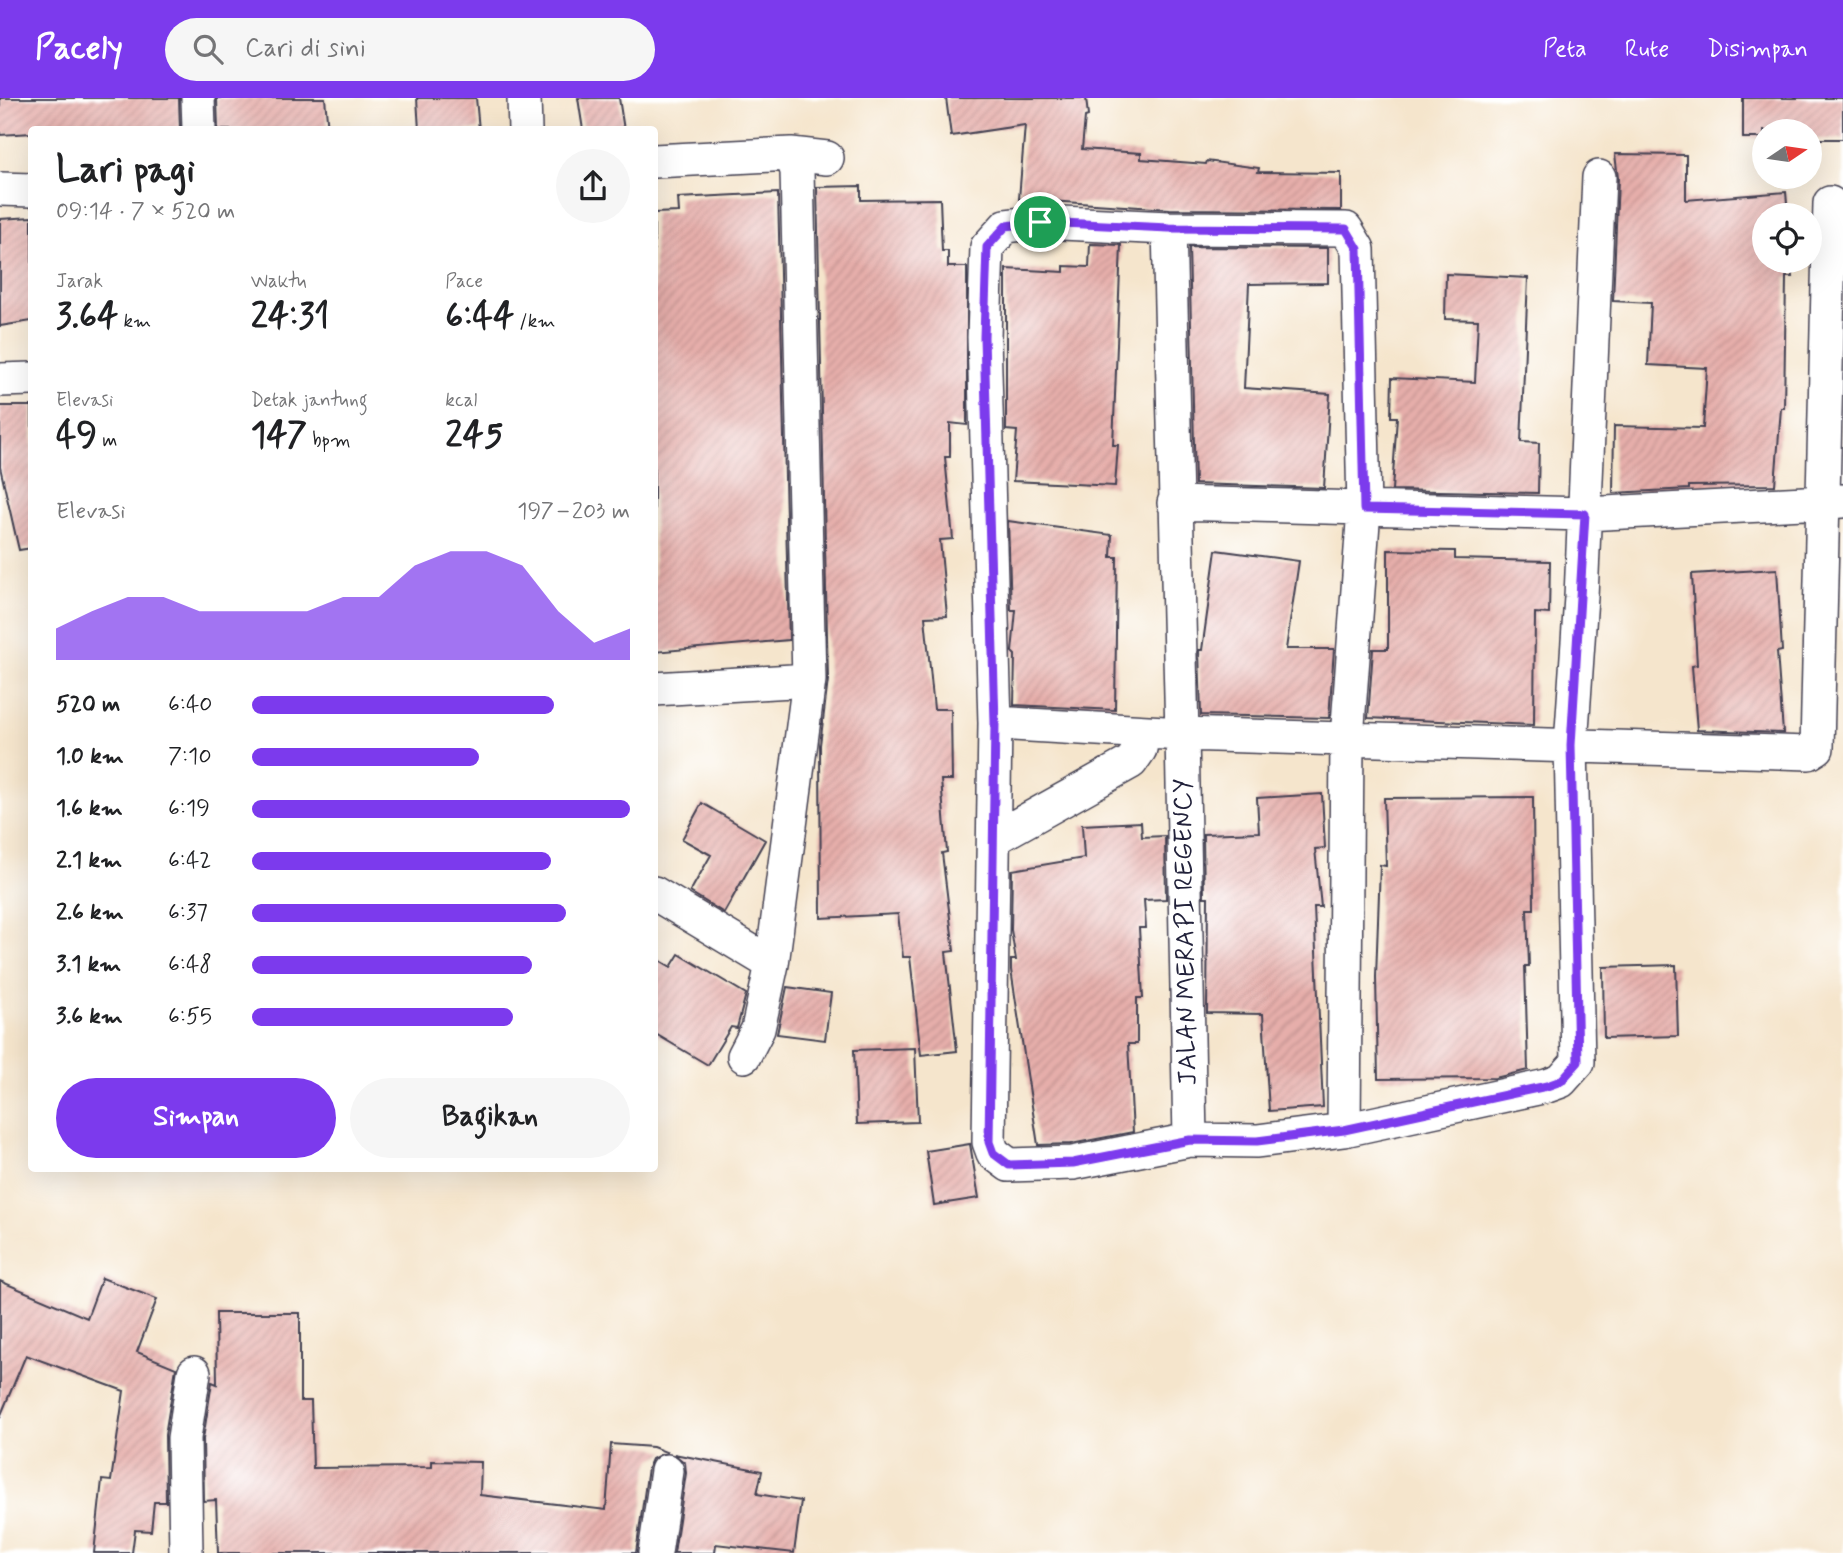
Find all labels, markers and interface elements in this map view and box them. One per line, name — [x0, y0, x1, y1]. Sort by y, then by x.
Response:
search box — [165, 18, 655, 81]
text: Pacely — [35, 27, 123, 71]
icon: search — [189, 30, 227, 68]
text: Cari di sini — [245, 32, 366, 66]
text: Peta — [1543, 34, 1587, 65]
text: Rute — [1625, 34, 1669, 65]
text: Disimpan — [1707, 34, 1808, 65]
north arrow — [1752, 119, 1822, 189]
map controls — [1752, 119, 1822, 273]
text: Lari pagi — [56, 146, 195, 195]
button: share — [556, 149, 630, 223]
pin — [1010, 192, 1070, 252]
text: 09:14 · 7 × 520 m — [56, 197, 235, 227]
icon: arrive — [1021, 203, 1059, 241]
button: locate — [1752, 203, 1822, 273]
text: Jarak — [56, 269, 103, 294]
text: Waktu — [251, 269, 307, 294]
text: Pace — [445, 269, 483, 294]
text: 3.64 — [56, 294, 118, 340]
text: 24:31 — [251, 294, 329, 340]
text: 6:44 — [445, 294, 514, 340]
text: km — [118, 309, 151, 334]
text: /km — [514, 309, 555, 334]
text: Elevasi — [56, 388, 113, 413]
text: Detak jantung — [251, 388, 368, 413]
text: kcal — [445, 388, 477, 413]
text: 49 — [56, 413, 97, 459]
text: 147 — [251, 413, 307, 459]
text: 245 — [445, 413, 503, 459]
text: m — [97, 428, 118, 453]
text: bpm — [307, 428, 350, 453]
text: Elevasi — [56, 497, 125, 527]
text: 197–203 m — [517, 497, 630, 527]
text: 520 m — [56, 690, 120, 720]
text: 6:40 — [168, 690, 212, 720]
text: 1.0 km — [56, 742, 124, 772]
text: 7:10 — [168, 742, 212, 772]
street label: JALAN MERAPI REGENCY — [1166, 778, 1206, 1086]
text: 1.6 km — [56, 794, 123, 824]
text: 6:19 — [168, 794, 210, 824]
text: 2.1 km — [56, 846, 122, 876]
text: 6:42 — [168, 846, 211, 876]
text: 2.6 km — [56, 898, 124, 928]
text: 6:37 — [168, 898, 208, 928]
text: 3.1 km — [56, 950, 121, 980]
text: 6:48 — [168, 950, 212, 980]
text: 3.6 km — [56, 1002, 123, 1032]
text: 6:55 — [168, 1002, 212, 1032]
button: Simpan — [56, 1078, 336, 1158]
button: Bagikan — [350, 1078, 630, 1158]

